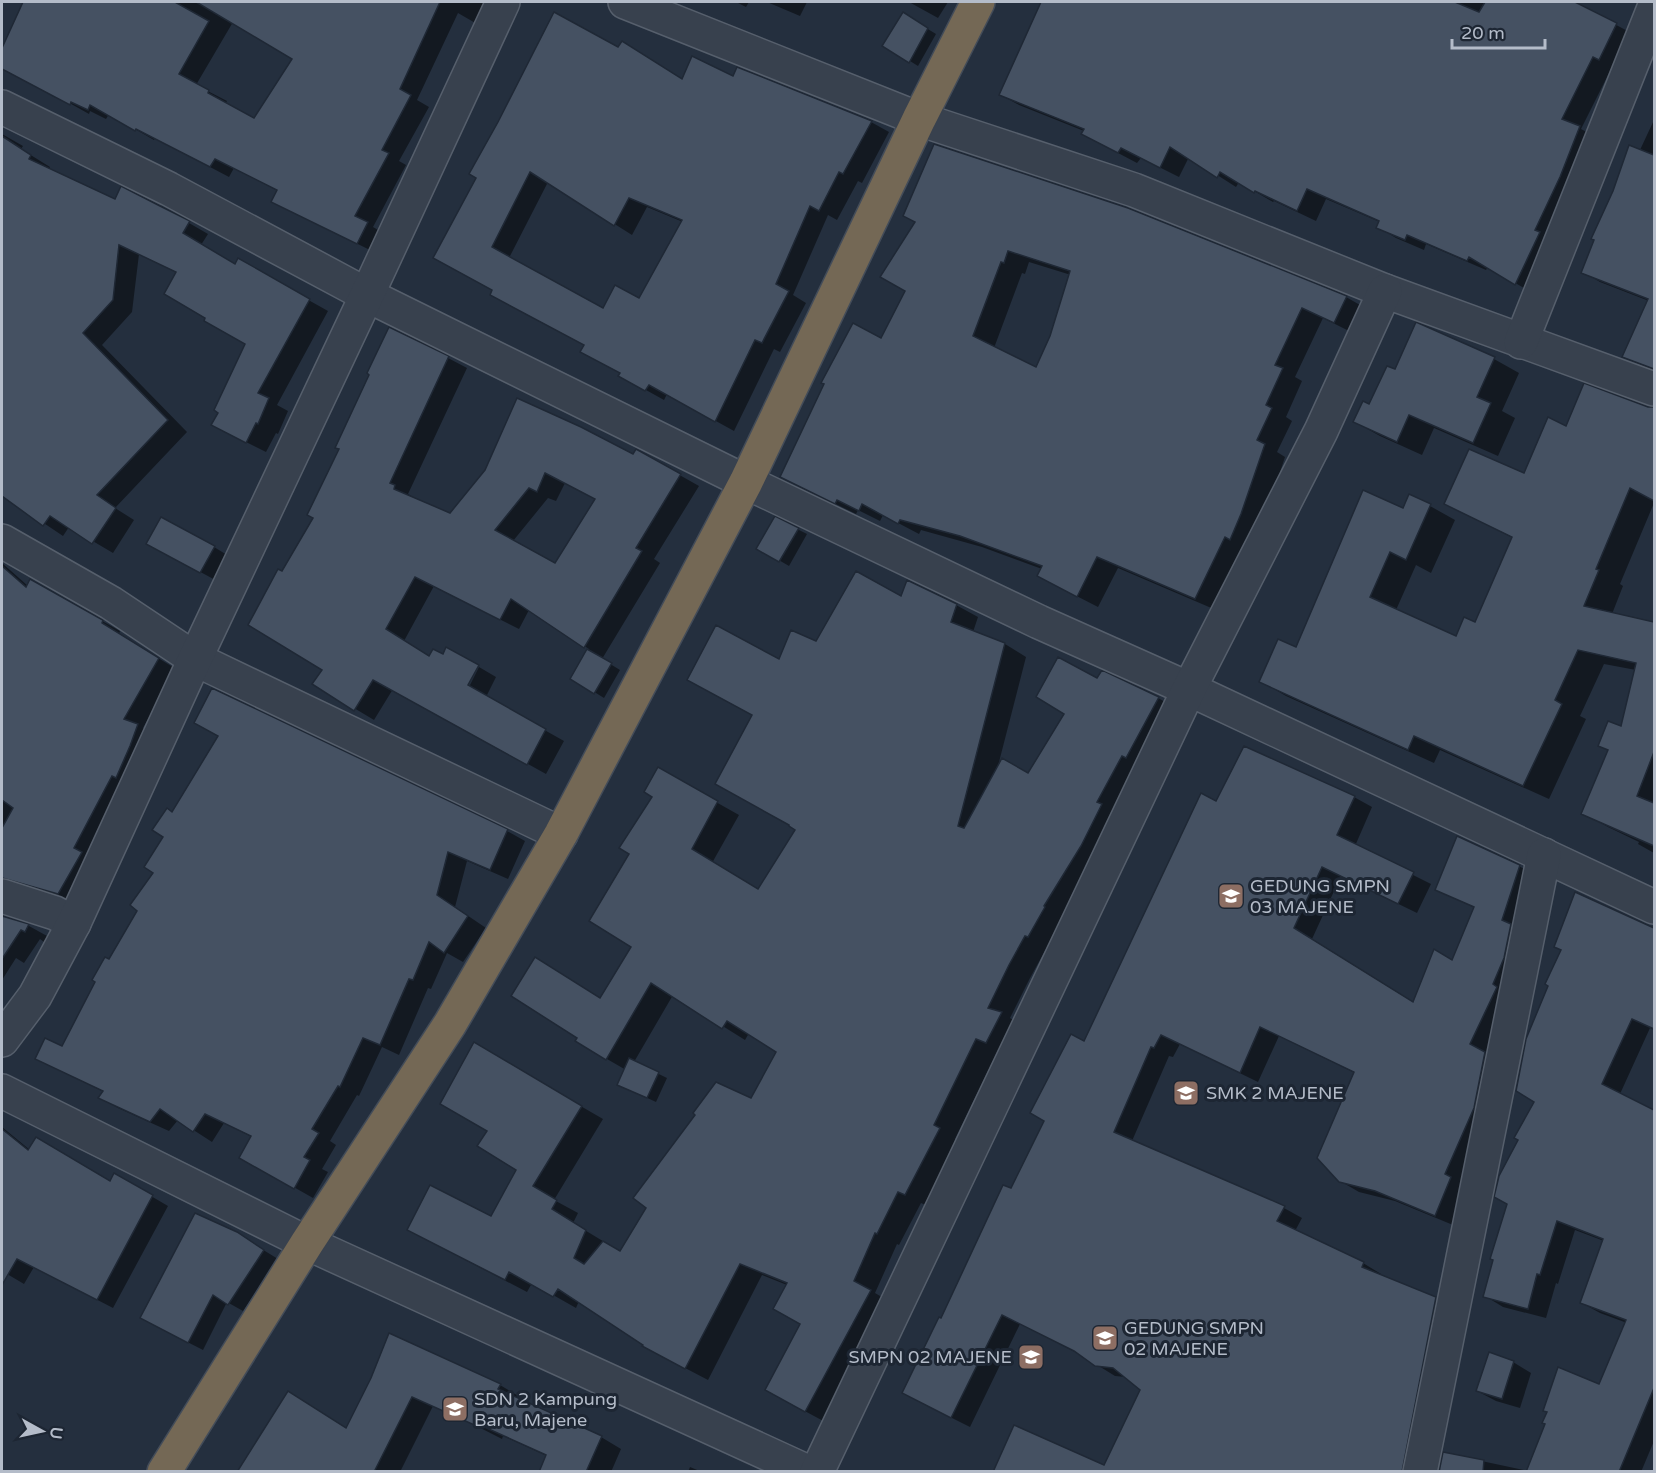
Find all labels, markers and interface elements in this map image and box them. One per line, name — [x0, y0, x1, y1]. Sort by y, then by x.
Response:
scale bar — [1452, 12, 1545, 50]
text: 20 m — [1461, 22, 1505, 44]
place label: GEDUNG SMPN 03 MAJENE — [1250, 875, 1390, 918]
school or university icon: GEDUNG SMPN 03 MAJENE — [1216, 881, 1246, 911]
school or university icon: SMK 2 MAJENE — [1171, 1078, 1201, 1108]
place label: SMK 2 MAJENE — [1206, 1082, 1344, 1104]
place label: GEDUNG SMPN 02 MAJENE — [1124, 1317, 1264, 1360]
school or university icon: GEDUNG SMPN 02 MAJENE — [1090, 1323, 1120, 1353]
school or university icon: SMPN 02 MAJENE — [1016, 1342, 1046, 1372]
place label: SMPN 02 MAJENE — [848, 1346, 1012, 1368]
place label: SDN 2 Kampung Baru, Majene — [474, 1388, 617, 1431]
school or university icon: SDN 2 Kampung Baru, Majene — [440, 1394, 470, 1424]
north arrow — [12, 1401, 72, 1461]
text: U — [45, 1426, 67, 1440]

